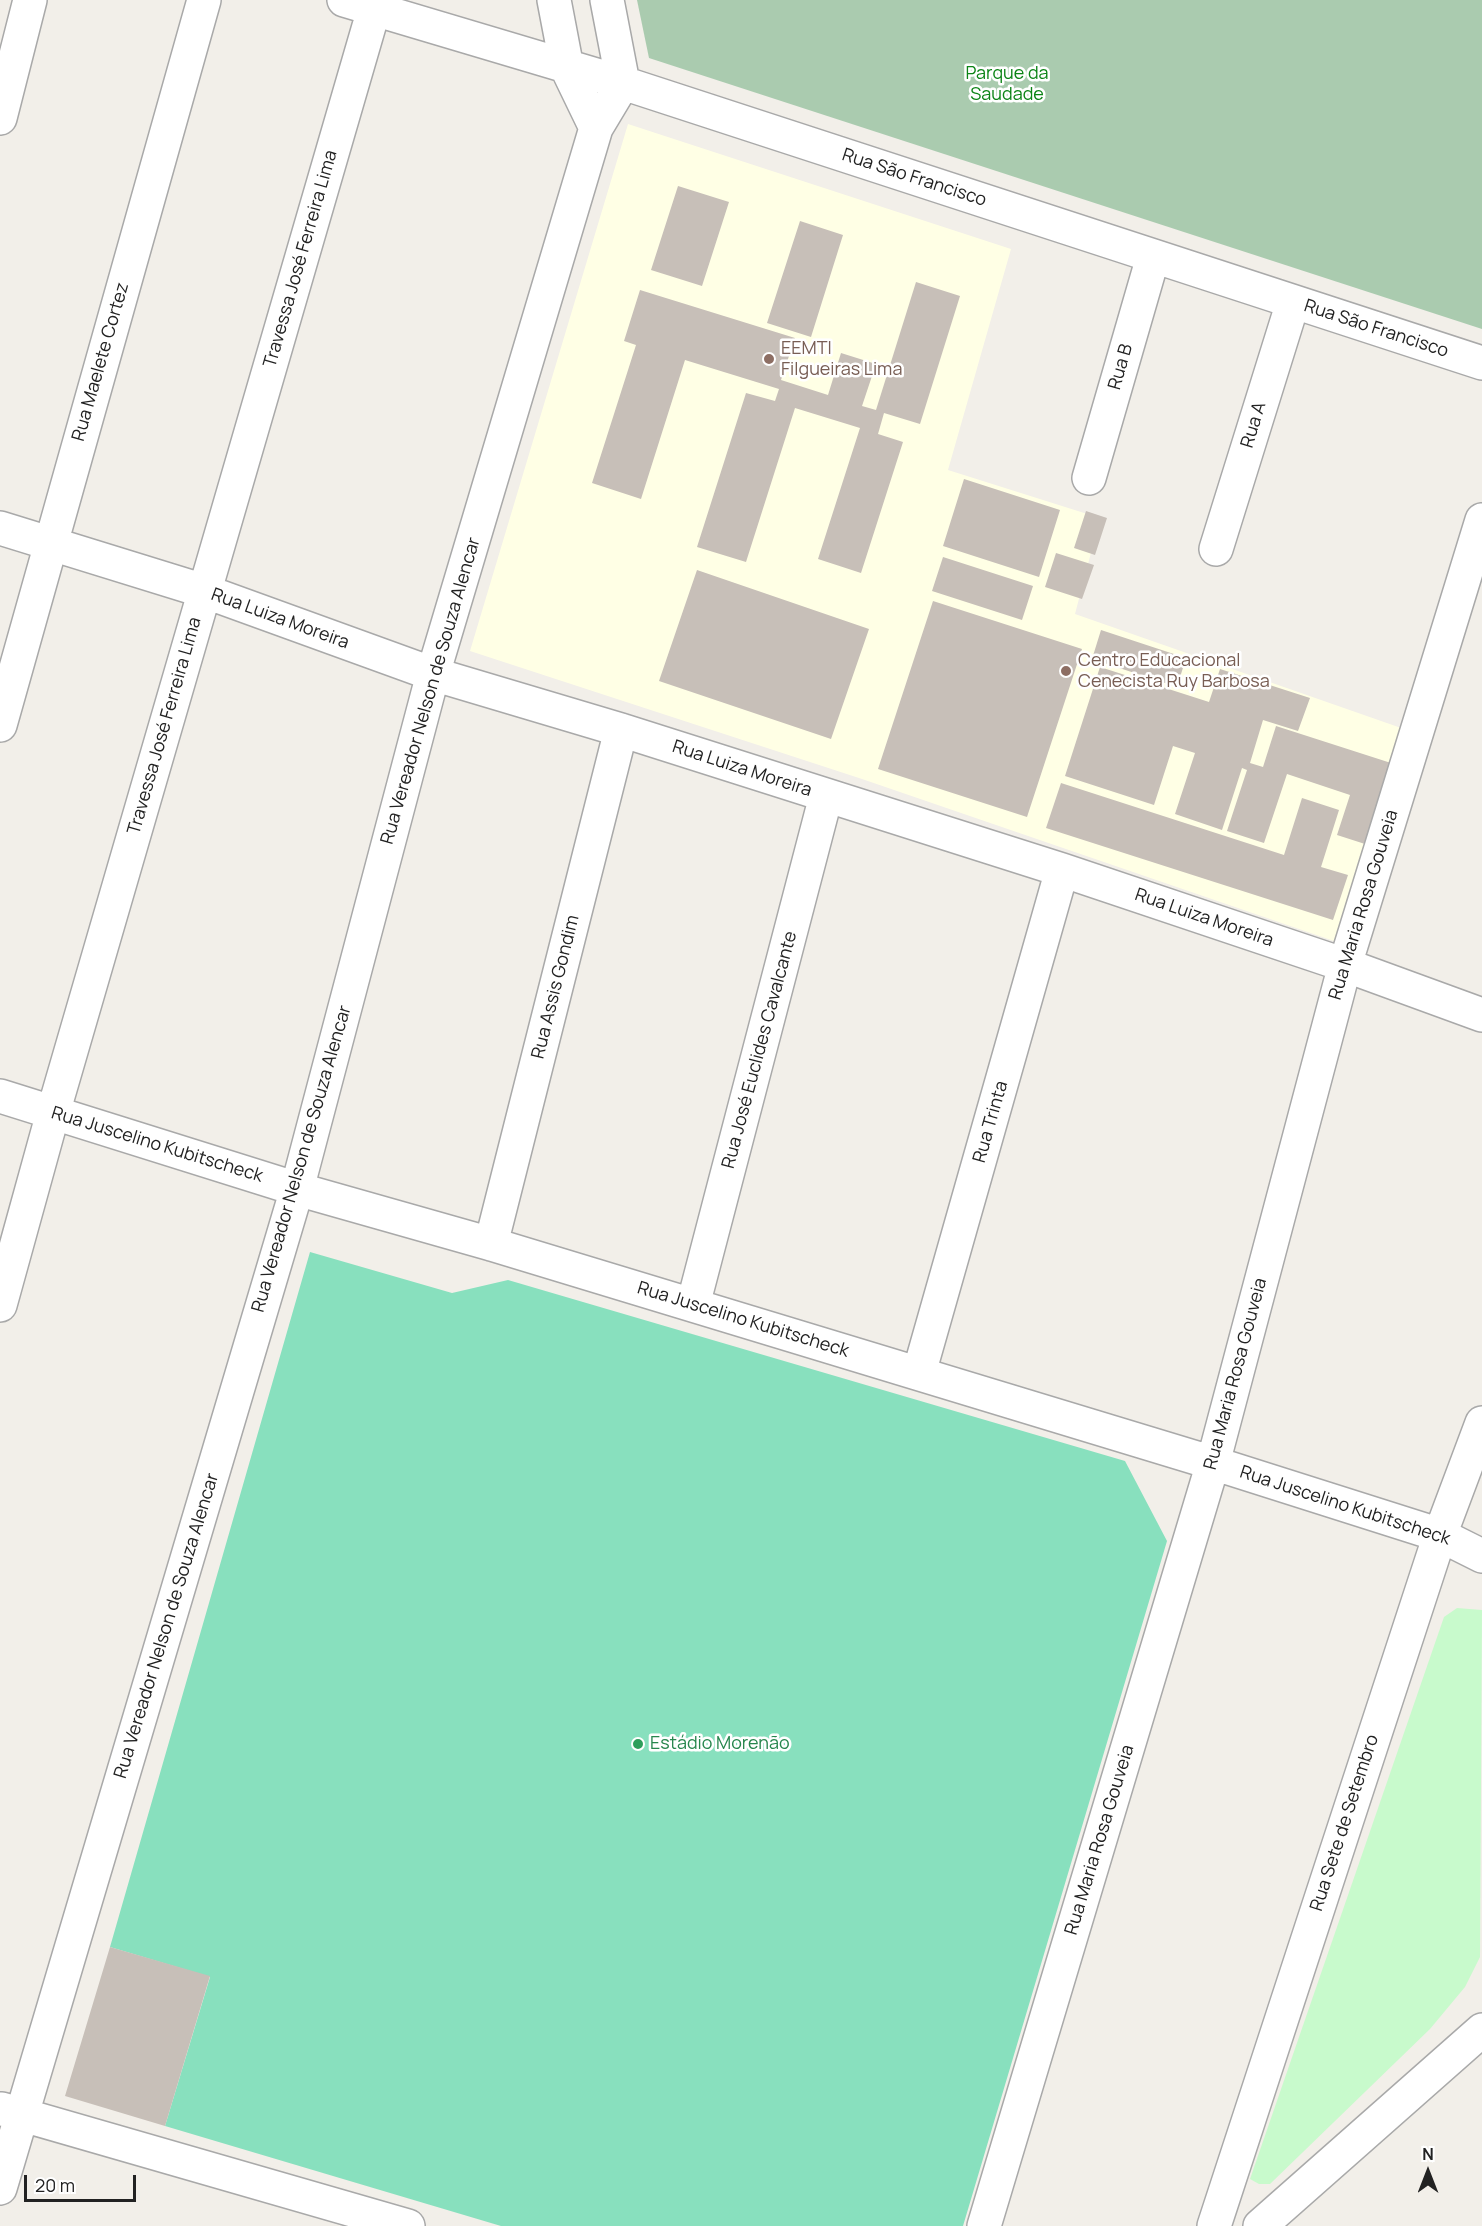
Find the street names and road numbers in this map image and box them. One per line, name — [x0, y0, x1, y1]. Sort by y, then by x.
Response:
street label: Rua São Francisco — [839, 144, 989, 212]
street label: Travessa José Ferreira Lima — [260, 148, 342, 370]
street label: Rua Maelete Cortez — [68, 280, 134, 444]
street label: Rua São Francisco — [1301, 295, 1451, 363]
street label: Rua B — [1104, 342, 1138, 392]
street label: Rua A — [1237, 399, 1271, 451]
street label: Rua Vereador Nelson de Souza Alencar — [377, 535, 485, 847]
street label: Rua Luiza Moreira — [208, 584, 352, 654]
street label: Travessa José Ferreira Lima — [124, 615, 206, 837]
street label: Rua Luiza Moreira — [670, 736, 814, 802]
street label: Rua Maria Rosa Gouveia — [1325, 807, 1403, 1003]
street label: Rua Luiza Moreira — [1132, 884, 1276, 952]
street label: Rua Assis Gondim — [528, 913, 584, 1061]
street label: Rua José Euclides Cavalcante — [718, 929, 802, 1171]
street label: Rua Vereador Nelson de Souza Alencar — [248, 1003, 356, 1315]
street label: Rua Trinta — [969, 1079, 1013, 1165]
street label: Rua Juscelino Kubitscheck — [49, 1103, 265, 1187]
street label: Rua Maria Rosa Gouveia — [1200, 1276, 1272, 1472]
street label: Rua Juscelino Kubitscheck — [635, 1278, 851, 1362]
street label: Rua Juscelino Kubitscheck — [1237, 1462, 1453, 1550]
street label: Rua Vereador Nelson de Souza Alencar — [110, 1471, 224, 1781]
street label: Rua Sete de Setembro — [1306, 1732, 1384, 1914]
street label: Rua Maria Rosa Gouveia — [1061, 1742, 1139, 1938]

